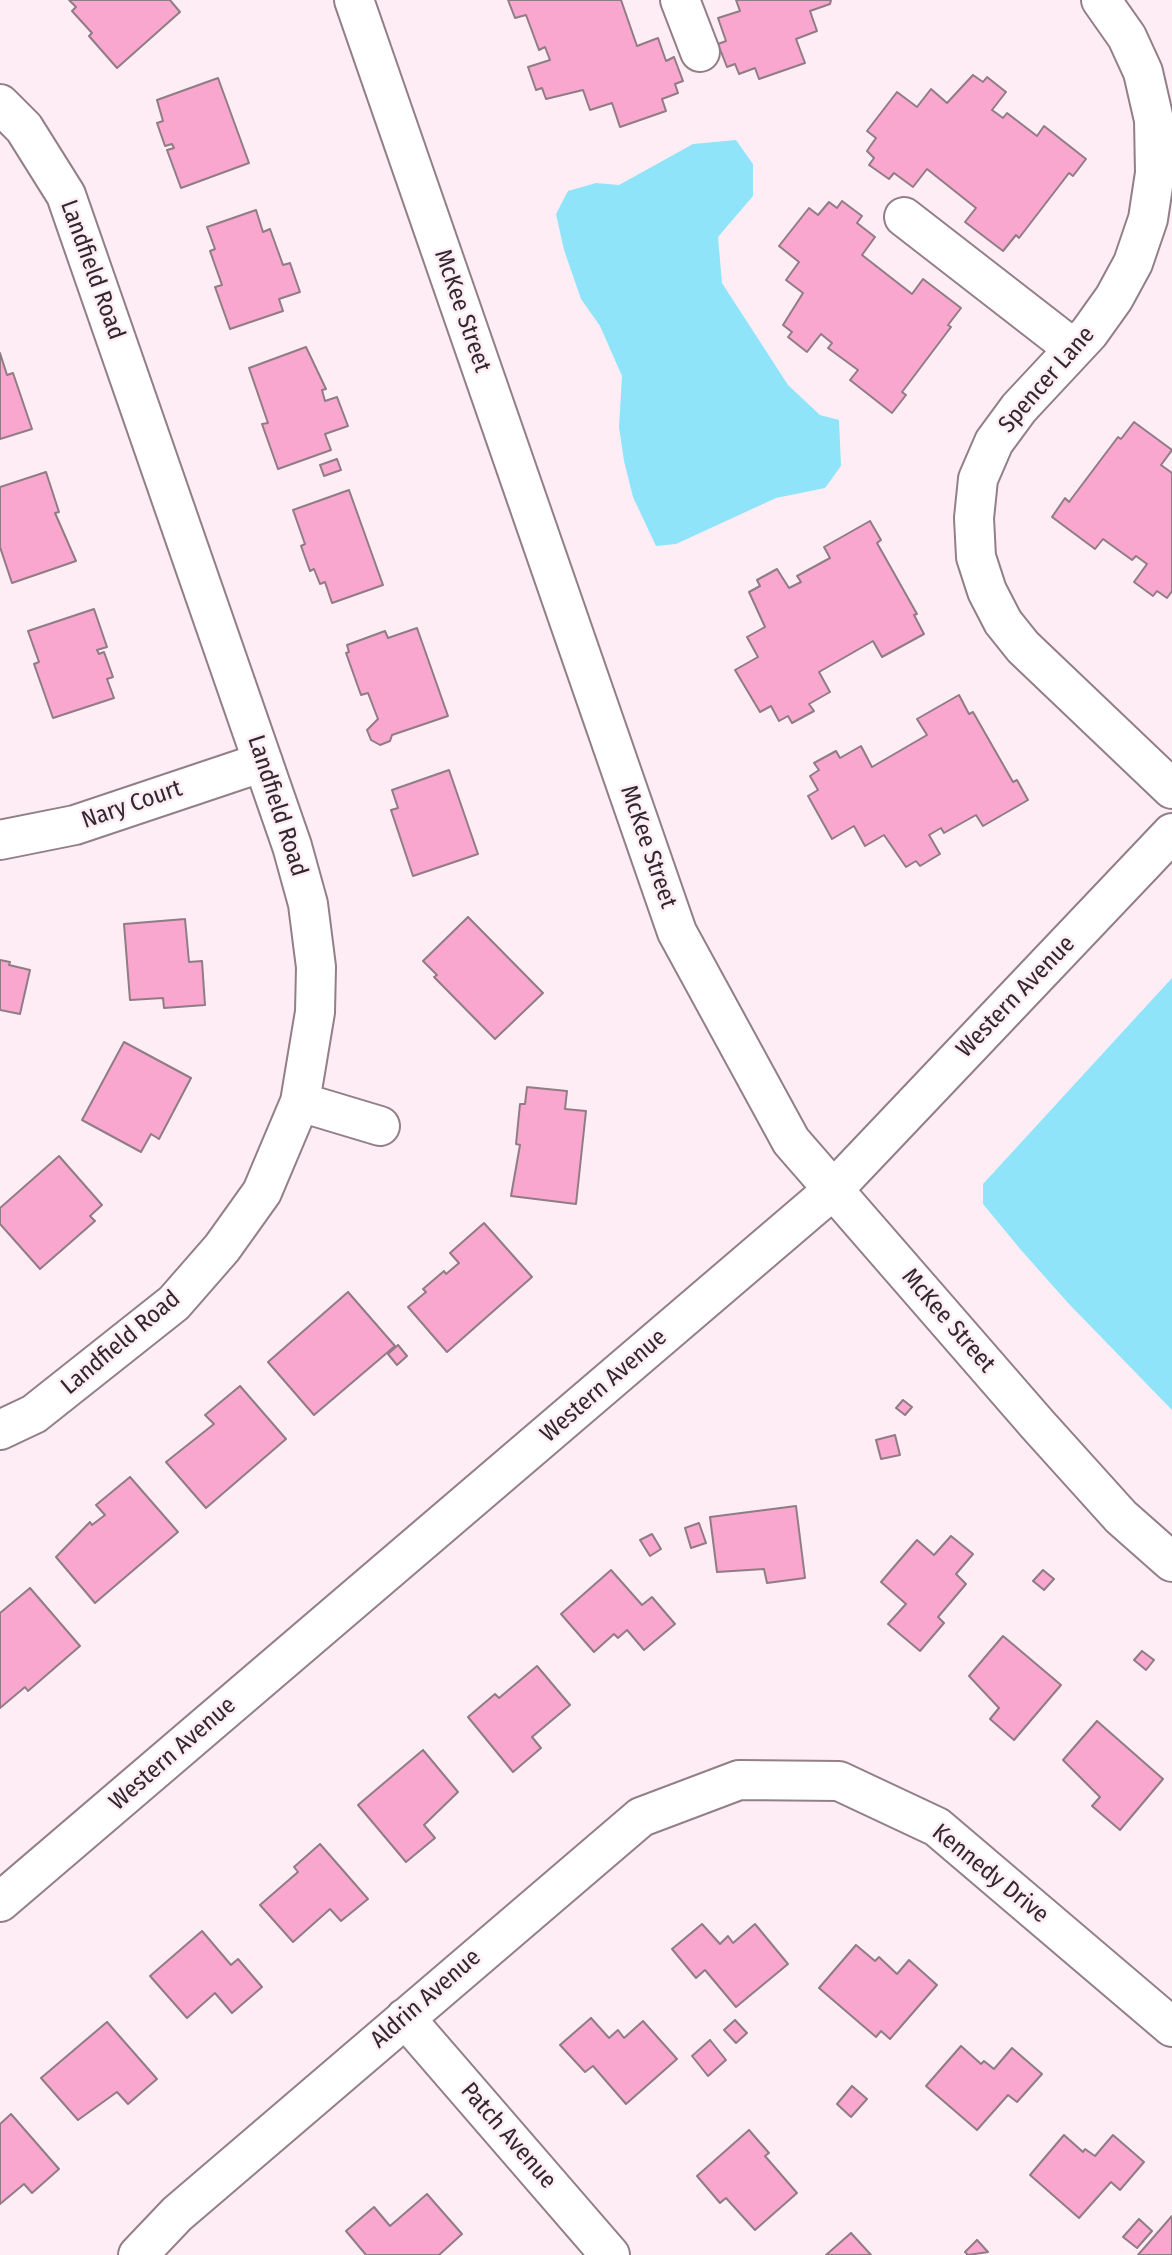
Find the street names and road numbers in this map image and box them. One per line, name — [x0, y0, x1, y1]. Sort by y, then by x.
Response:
street label: Landfield Road — [53, 196, 131, 344]
street label: McKee Street — [428, 246, 496, 376]
street label: Spencer Lane — [993, 321, 1101, 439]
street label: Landfield Road — [241, 732, 313, 880]
street label: Nary Court — [78, 774, 186, 836]
street label: McKee Street — [614, 782, 682, 912]
street label: Western Avenue — [951, 930, 1081, 1064]
street label: McKee Street — [895, 1263, 1001, 1379]
street label: Landfield Road — [56, 1285, 186, 1401]
street label: Western Avenue — [535, 1323, 673, 1449]
street label: Western Avenue — [104, 1691, 242, 1817]
street label: Kennedy Drive — [926, 1818, 1054, 1930]
street label: Aldrin Avenue — [365, 1943, 487, 2055]
street label: Patch Avenue — [454, 2077, 562, 2195]

